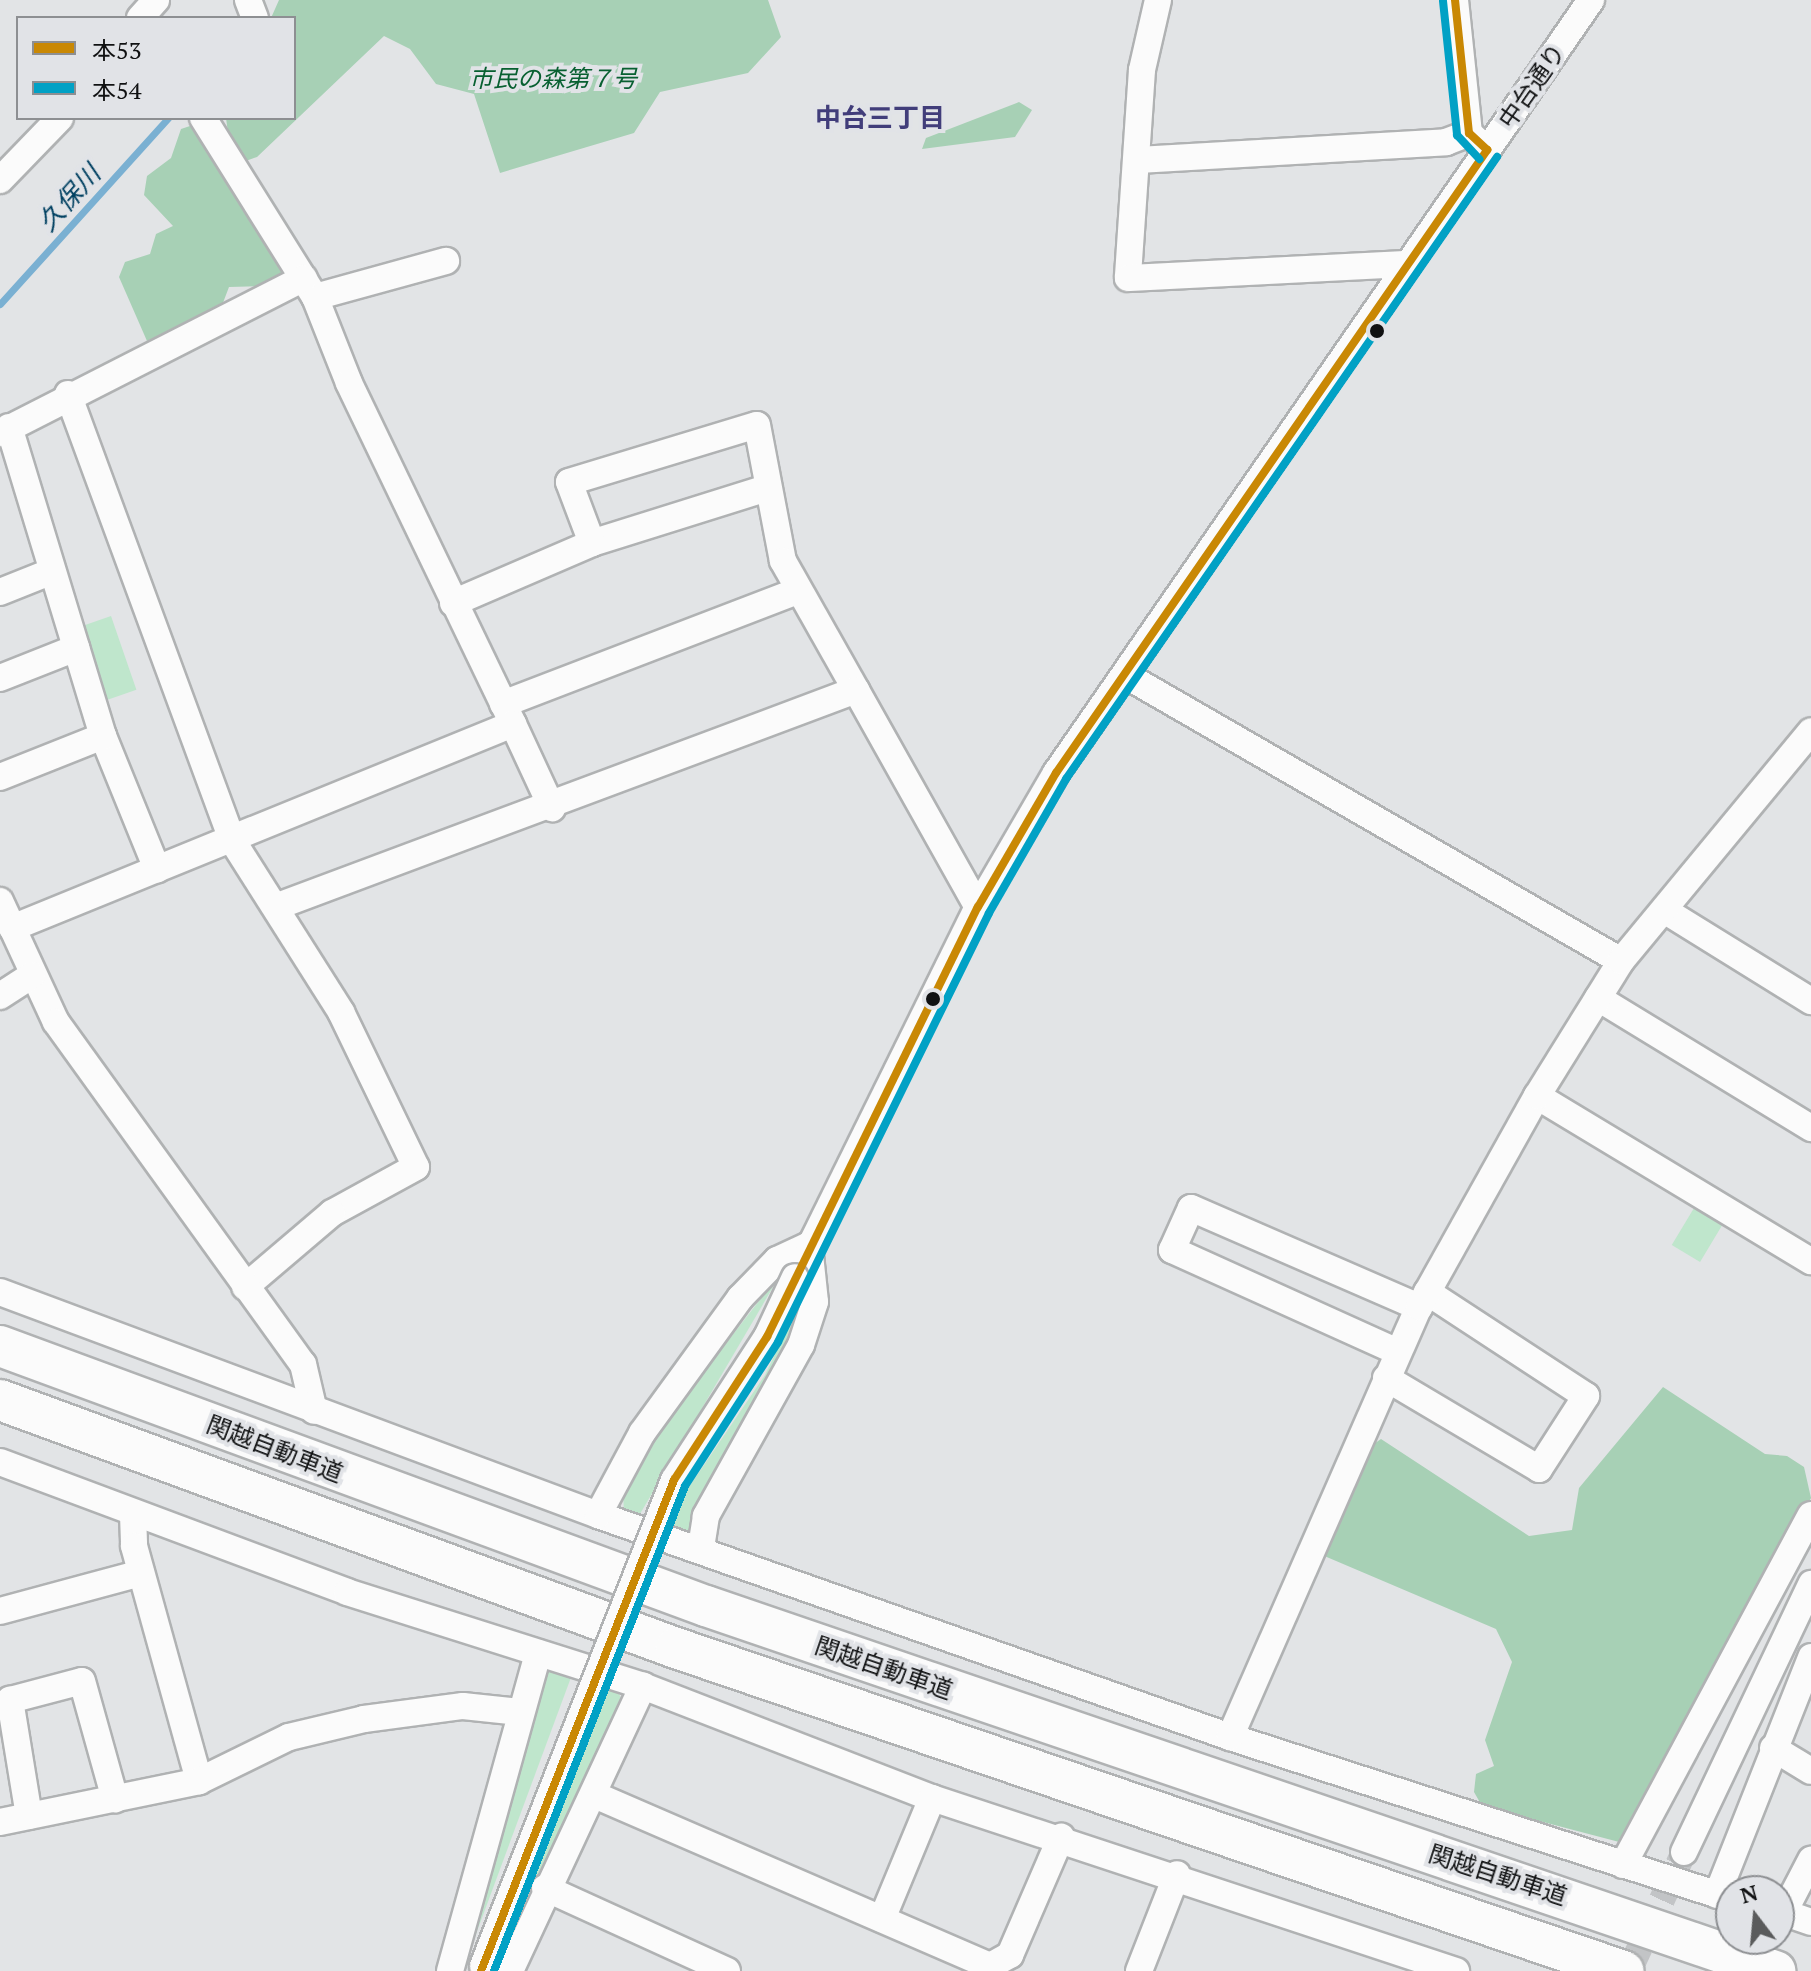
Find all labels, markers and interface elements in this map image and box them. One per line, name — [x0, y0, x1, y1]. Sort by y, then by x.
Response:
legend — [16, 16, 296, 120]
text: 本53 — [92, 34, 142, 66]
street label: 中台通り — [1493, 38, 1571, 134]
park label: 市民の森第７号 — [469, 65, 637, 93]
text: 本54 — [92, 74, 142, 106]
district label: 中台三丁目 — [815, 102, 945, 134]
water label: 久保川 — [31, 159, 107, 237]
unlabelled marker — [1369, 323, 1385, 339]
unlabelled marker — [925, 991, 941, 1007]
street label: 関越自動車道 — [203, 1410, 347, 1488]
street label: 関越自動車道 — [811, 1631, 957, 1705]
street label: 関越自動車道 — [1425, 1839, 1571, 1911]
north arrow — [1715, 1875, 1795, 1955]
text: N — [1737, 1877, 1761, 1910]

